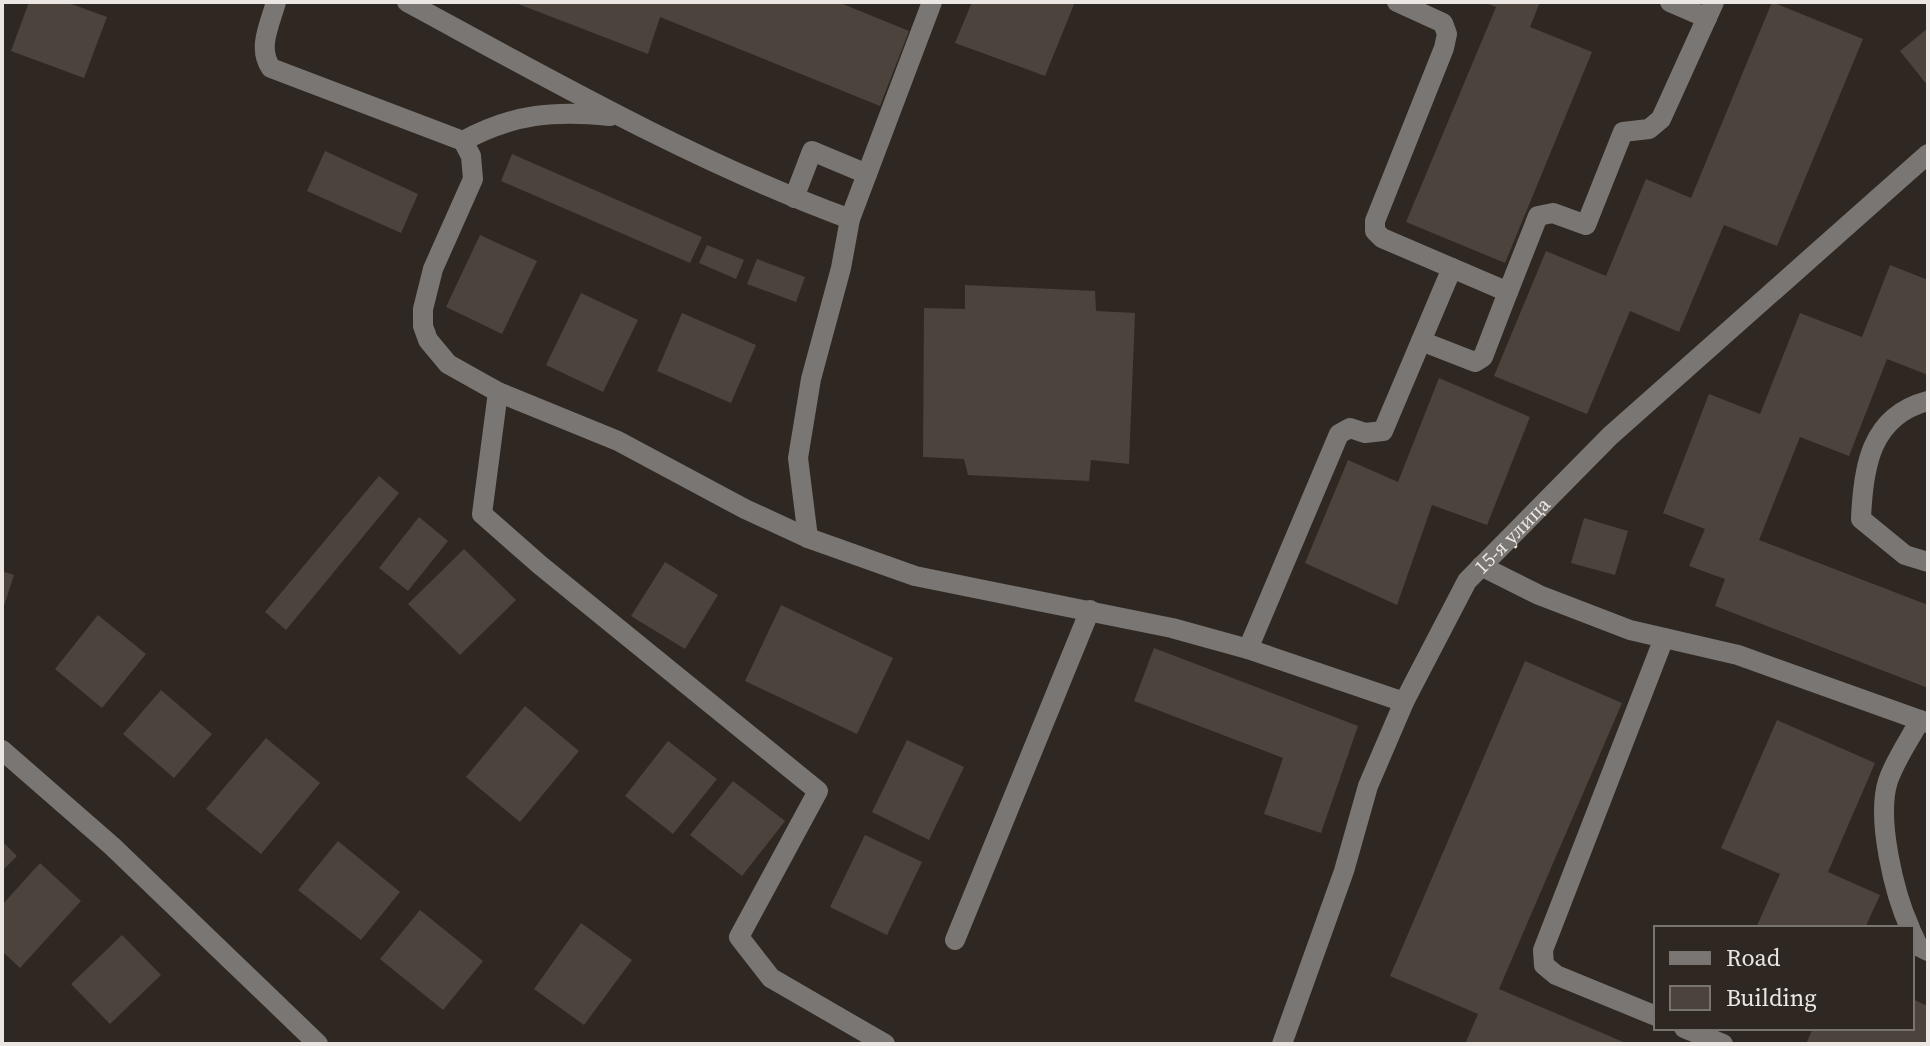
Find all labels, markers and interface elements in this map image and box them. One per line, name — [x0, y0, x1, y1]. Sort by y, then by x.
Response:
street label: 15-я улица — [1468, 490, 1557, 580]
legend — [1654, 926, 1914, 1030]
text: Road — [1726, 941, 1781, 974]
text: Building — [1726, 981, 1817, 1014]

